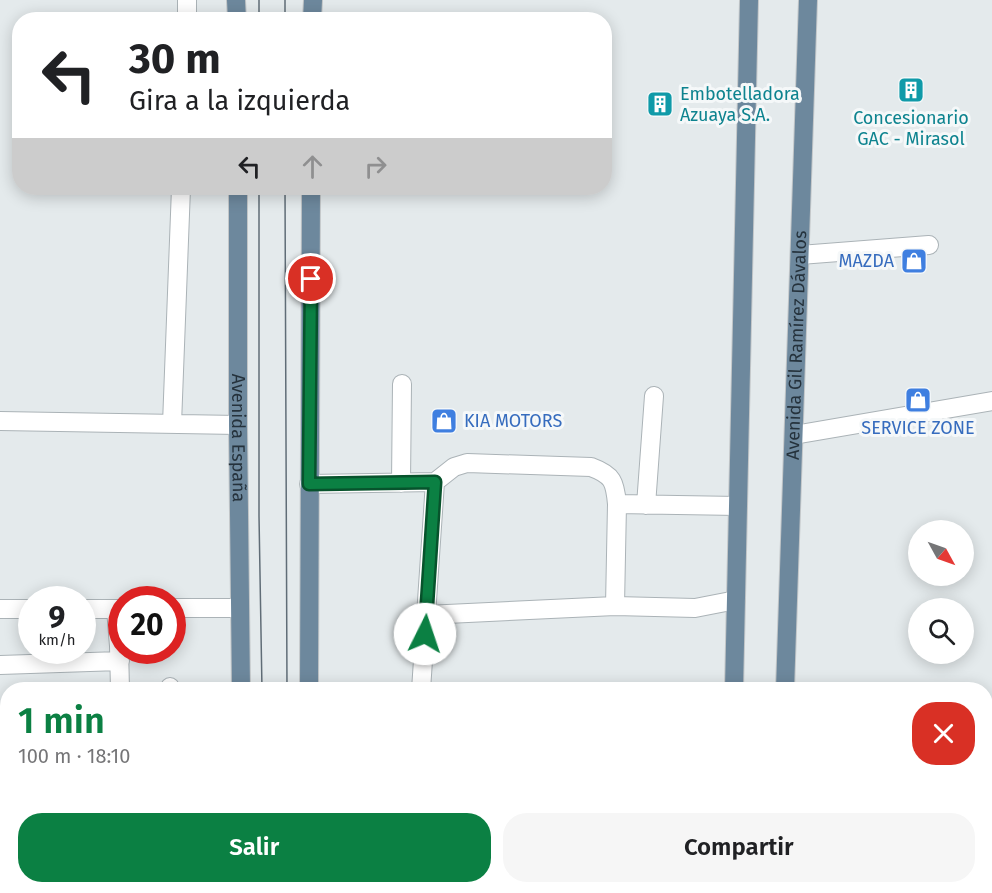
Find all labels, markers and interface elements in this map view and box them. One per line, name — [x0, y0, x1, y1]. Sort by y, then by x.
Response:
text: 30 m — [129, 34, 221, 84]
icon: left — [30, 36, 108, 114]
building icon: Concesionario GAC - Mirasol — [896, 75, 926, 105]
place label: Embotelladora Azuaya S.A. — [680, 83, 800, 126]
text: Gira a la izquierda — [129, 85, 350, 117]
building icon: Embotelladora Azuaya S.A. — [645, 89, 675, 119]
place label: Concesionario GAC - Mirasol — [853, 107, 969, 150]
icon: left — [233, 150, 266, 183]
icon: ahead — [296, 150, 329, 183]
icon: right — [359, 150, 392, 183]
street label: Avenida Gil Ramírez Dávalos — [782, 230, 811, 460]
shop icon: MAZDA — [899, 246, 929, 276]
place label: MAZDA — [839, 250, 895, 272]
pin — [285, 253, 336, 304]
icon: arrive — [294, 262, 327, 295]
street label: Avenida España — [227, 374, 250, 502]
shop icon: SERVICE ZONE — [903, 385, 933, 415]
shop icon: KIA MOTORS — [429, 406, 459, 436]
place label: KIA MOTORS — [464, 410, 563, 432]
place label: SERVICE ZONE — [861, 417, 975, 439]
north arrow — [908, 520, 974, 586]
map controls — [908, 520, 974, 664]
speed limit sign: 20 — [108, 586, 186, 664]
button: search — [908, 598, 974, 664]
text: 9 — [49, 600, 65, 636]
position arrow — [393, 602, 457, 666]
text: km/h — [38, 631, 76, 649]
text: 1 min — [18, 699, 105, 743]
button: close — [912, 702, 975, 765]
text: 100 m · 18:10 — [18, 744, 130, 768]
button: Salir — [18, 813, 491, 882]
button: Compartir — [503, 813, 975, 882]

